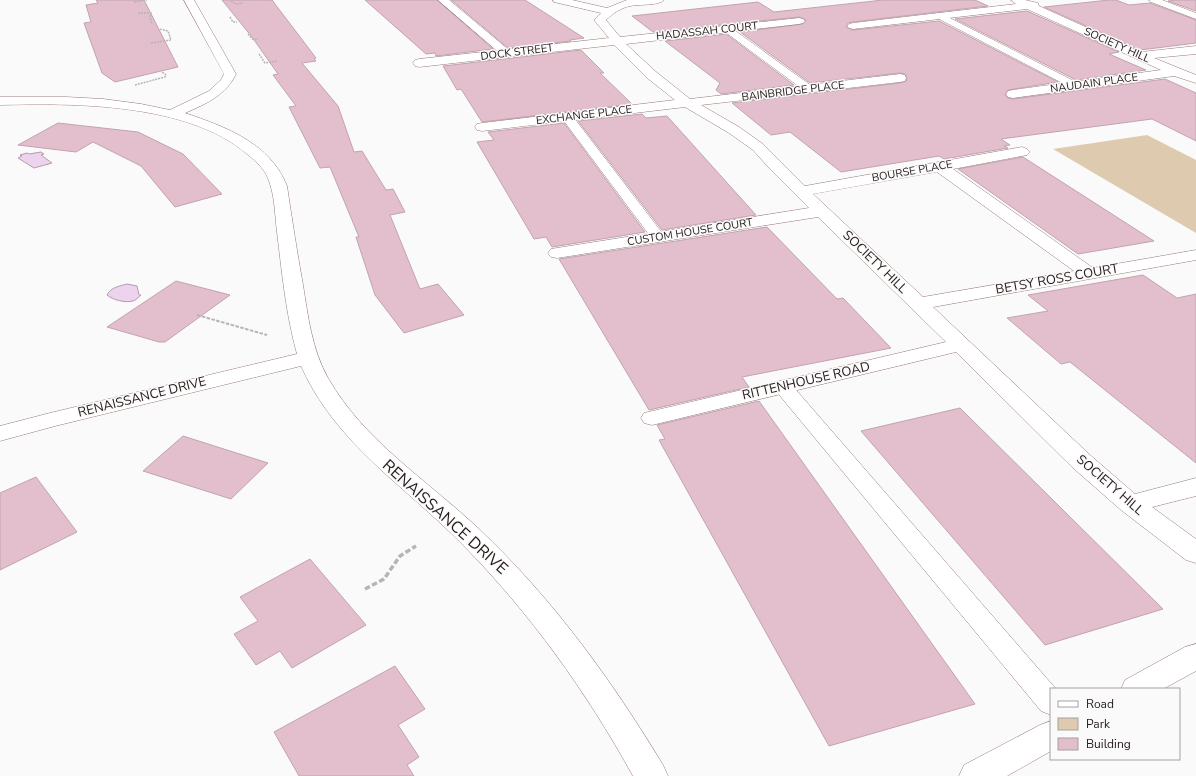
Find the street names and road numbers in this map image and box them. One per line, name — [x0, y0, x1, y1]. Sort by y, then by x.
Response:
street label: HADASSAH COURT — [655, 18, 759, 44]
street label: SOCIETY HILL — [1082, 24, 1152, 66]
street label: DOCK STREET — [480, 40, 555, 64]
street label: NAUDAIN PLACE — [1049, 69, 1139, 97]
street label: BAINBRIDGE PLACE — [741, 77, 845, 105]
street label: EXCHANGE PLACE — [535, 102, 633, 128]
street label: BOURSE PLACE — [870, 157, 954, 185]
street label: CUSTOM HOUSE COURT — [626, 215, 754, 249]
street label: SOCIETY HILL — [839, 226, 911, 298]
street label: BETSY ROSS COURT — [994, 259, 1120, 299]
street label: RITTENHOUSE ROAD — [740, 358, 872, 404]
street label: RENAISSANCE DRIVE — [76, 372, 208, 422]
street label: SOCIETY HILL — [1072, 451, 1148, 519]
street label: RENAISSANCE DRIVE — [377, 455, 513, 579]

